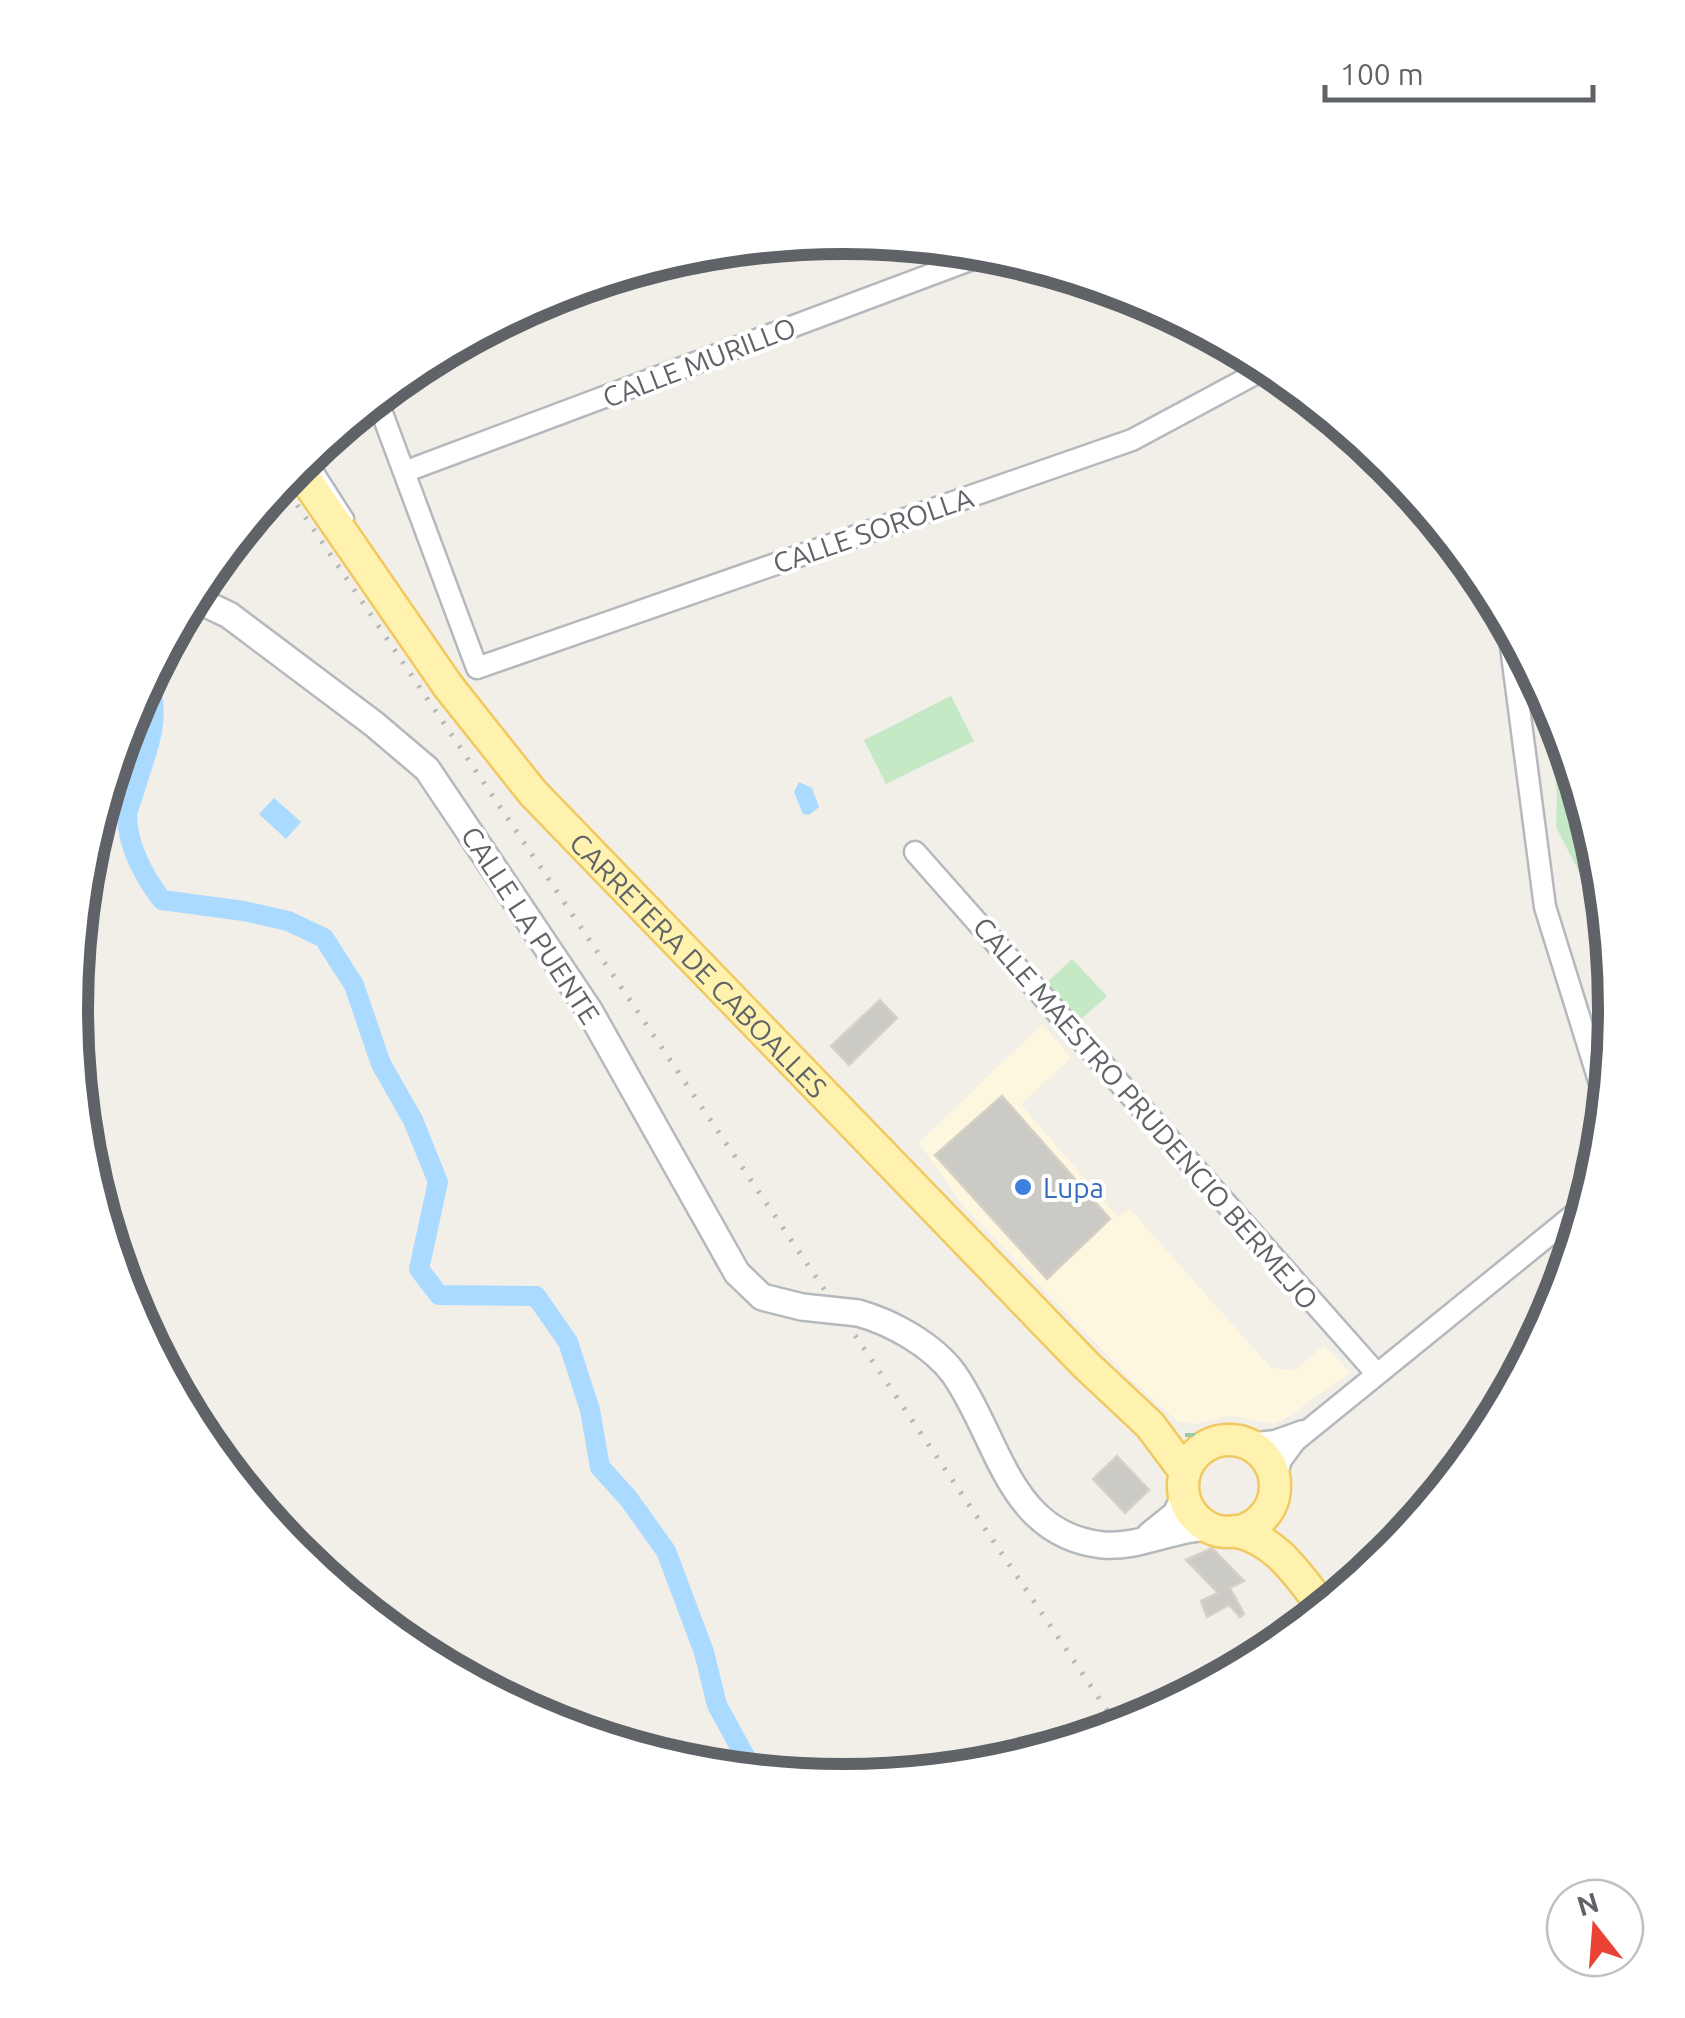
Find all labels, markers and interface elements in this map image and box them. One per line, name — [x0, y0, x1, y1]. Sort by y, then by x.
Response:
scale bar — [1325, 40, 1592, 102]
text: 100 m — [1340, 57, 1424, 91]
street label: CALLE MURILLO — [598, 311, 800, 413]
street label: CALLE SOROLLA — [769, 481, 977, 579]
street label: CALLE LA PUENTE — [456, 820, 606, 1030]
street label: CARRETERA DE CABOALLES — [564, 826, 834, 1103]
street label: CALLE MAESTRO PRUDENCIO BERMEJO — [967, 911, 1325, 1315]
place label: Lupa — [1043, 1172, 1104, 1203]
marker: Lupa — [1012, 1176, 1034, 1198]
north arrow — [1545, 1878, 1645, 1978]
text: N — [1573, 1886, 1602, 1921]

